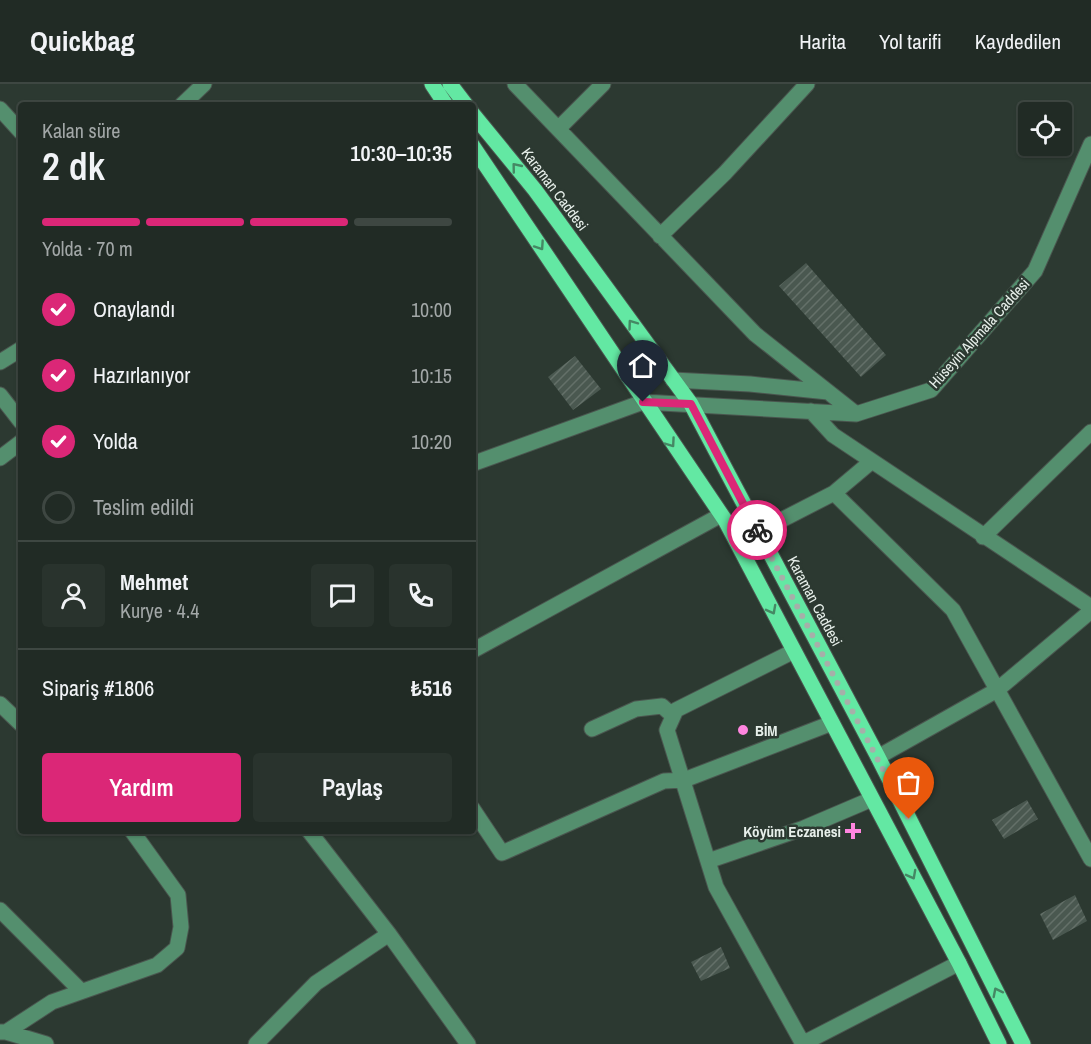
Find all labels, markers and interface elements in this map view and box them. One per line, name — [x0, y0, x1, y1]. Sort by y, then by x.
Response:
text: Quickbag — [30, 22, 135, 60]
text: Harita — [799, 27, 846, 56]
text: Yol tarifi — [879, 27, 942, 56]
text: Kaydedilen — [975, 27, 1061, 56]
map controls — [1018, 102, 1072, 156]
button: locate — [1018, 102, 1072, 156]
text: Kalan süre — [42, 117, 120, 144]
text: 10:30–10:35 — [350, 138, 452, 168]
text: 2 dk — [42, 140, 105, 192]
street label: Karaman Caddesi — [517, 143, 593, 235]
one-way arrow — [513, 163, 524, 174]
text: Yolda · 70 m — [42, 235, 133, 262]
one-way arrow — [532, 240, 544, 250]
street label: Hüseyin Alpmala Caddesi — [924, 273, 1034, 393]
icon: check — [42, 293, 75, 326]
text: Onaylandı — [93, 294, 175, 324]
text: 10:00 — [411, 296, 452, 323]
one-way arrow — [628, 319, 639, 330]
pin — [617, 340, 668, 402]
icon: home — [626, 349, 659, 382]
icon: check — [42, 359, 75, 392]
text: Hazırlanıyor — [93, 360, 190, 390]
text: 10:15 — [411, 362, 452, 389]
icon: check — [42, 425, 75, 458]
text: Yolda — [93, 426, 138, 456]
text: 10:20 — [411, 428, 452, 455]
one-way arrow — [664, 436, 675, 447]
text: Teslim edildi — [93, 492, 194, 522]
courier — [727, 500, 787, 560]
icon: bike — [741, 514, 774, 547]
street label: Karaman Caddesi — [782, 552, 848, 650]
button: person — [42, 564, 105, 627]
button: chat — [311, 564, 374, 627]
button: phone — [389, 564, 452, 627]
text: Mehmet — [120, 567, 188, 597]
text: Kurye · 4.4 — [120, 597, 199, 624]
one-way arrow — [765, 603, 776, 614]
text: Sipariş #1806 — [42, 673, 154, 703]
text: ₺516 — [411, 673, 452, 703]
place label: BİM — [755, 720, 778, 741]
marker: BİM — [736, 723, 750, 737]
button: Yardım — [42, 753, 241, 822]
button: Paylaş — [253, 753, 452, 822]
pin — [883, 757, 934, 819]
icon: bag — [892, 766, 925, 799]
place label: Köyüm Eczanesi — [743, 821, 841, 842]
marker: Köyüm Eczanesi — [846, 824, 860, 838]
one-way arrow — [905, 869, 916, 879]
one-way arrow — [993, 987, 1004, 998]

